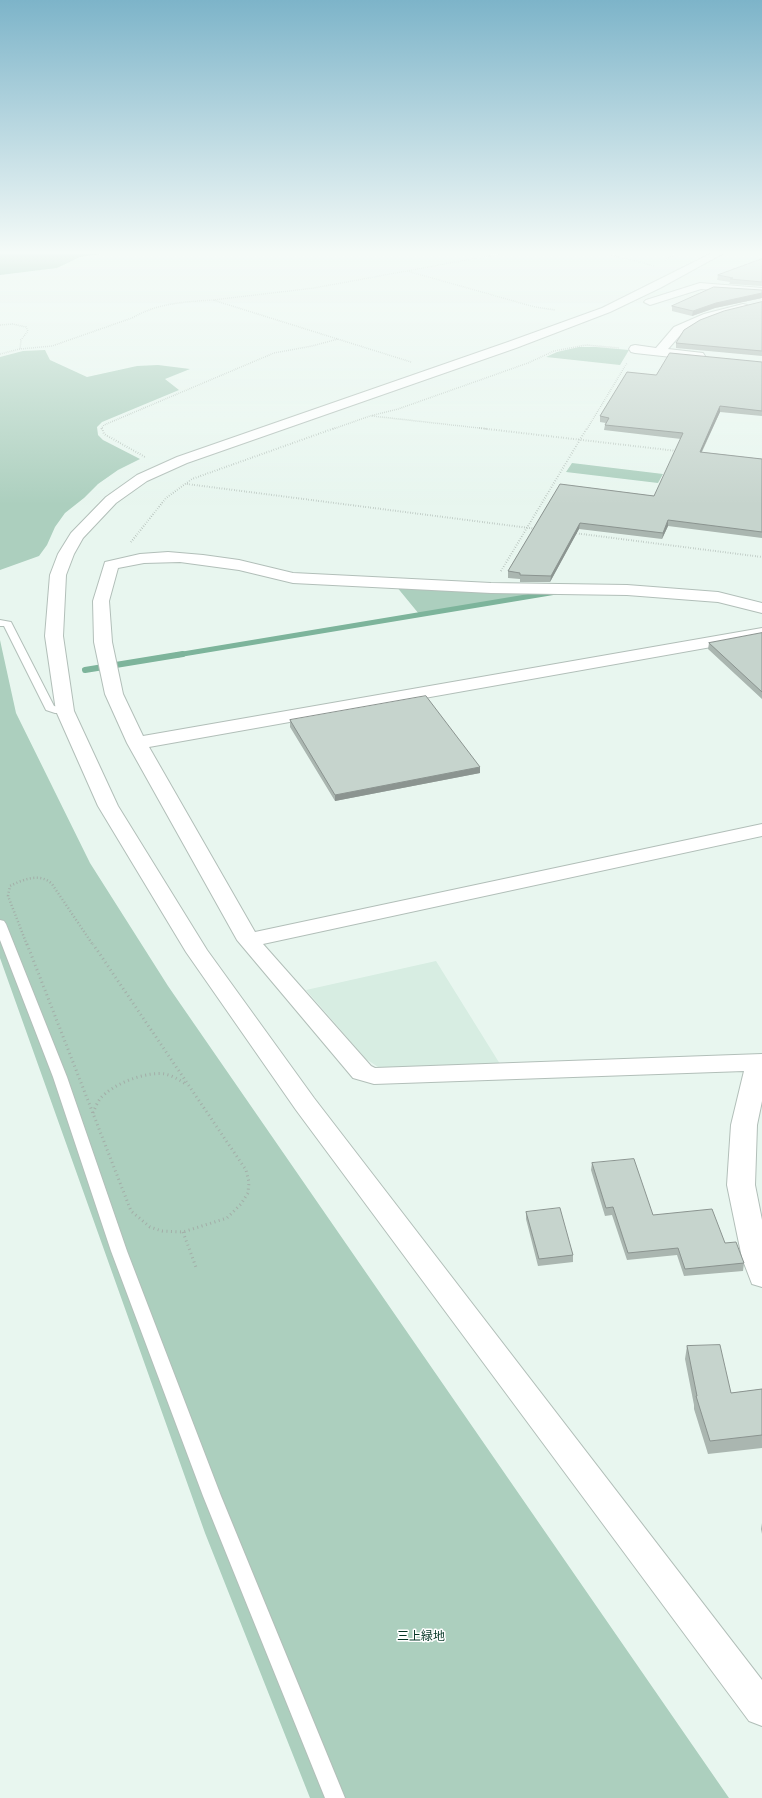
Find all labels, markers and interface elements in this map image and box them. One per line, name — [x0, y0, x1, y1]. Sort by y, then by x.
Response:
park label: 三上緑地 — [397, 1629, 445, 1643]

